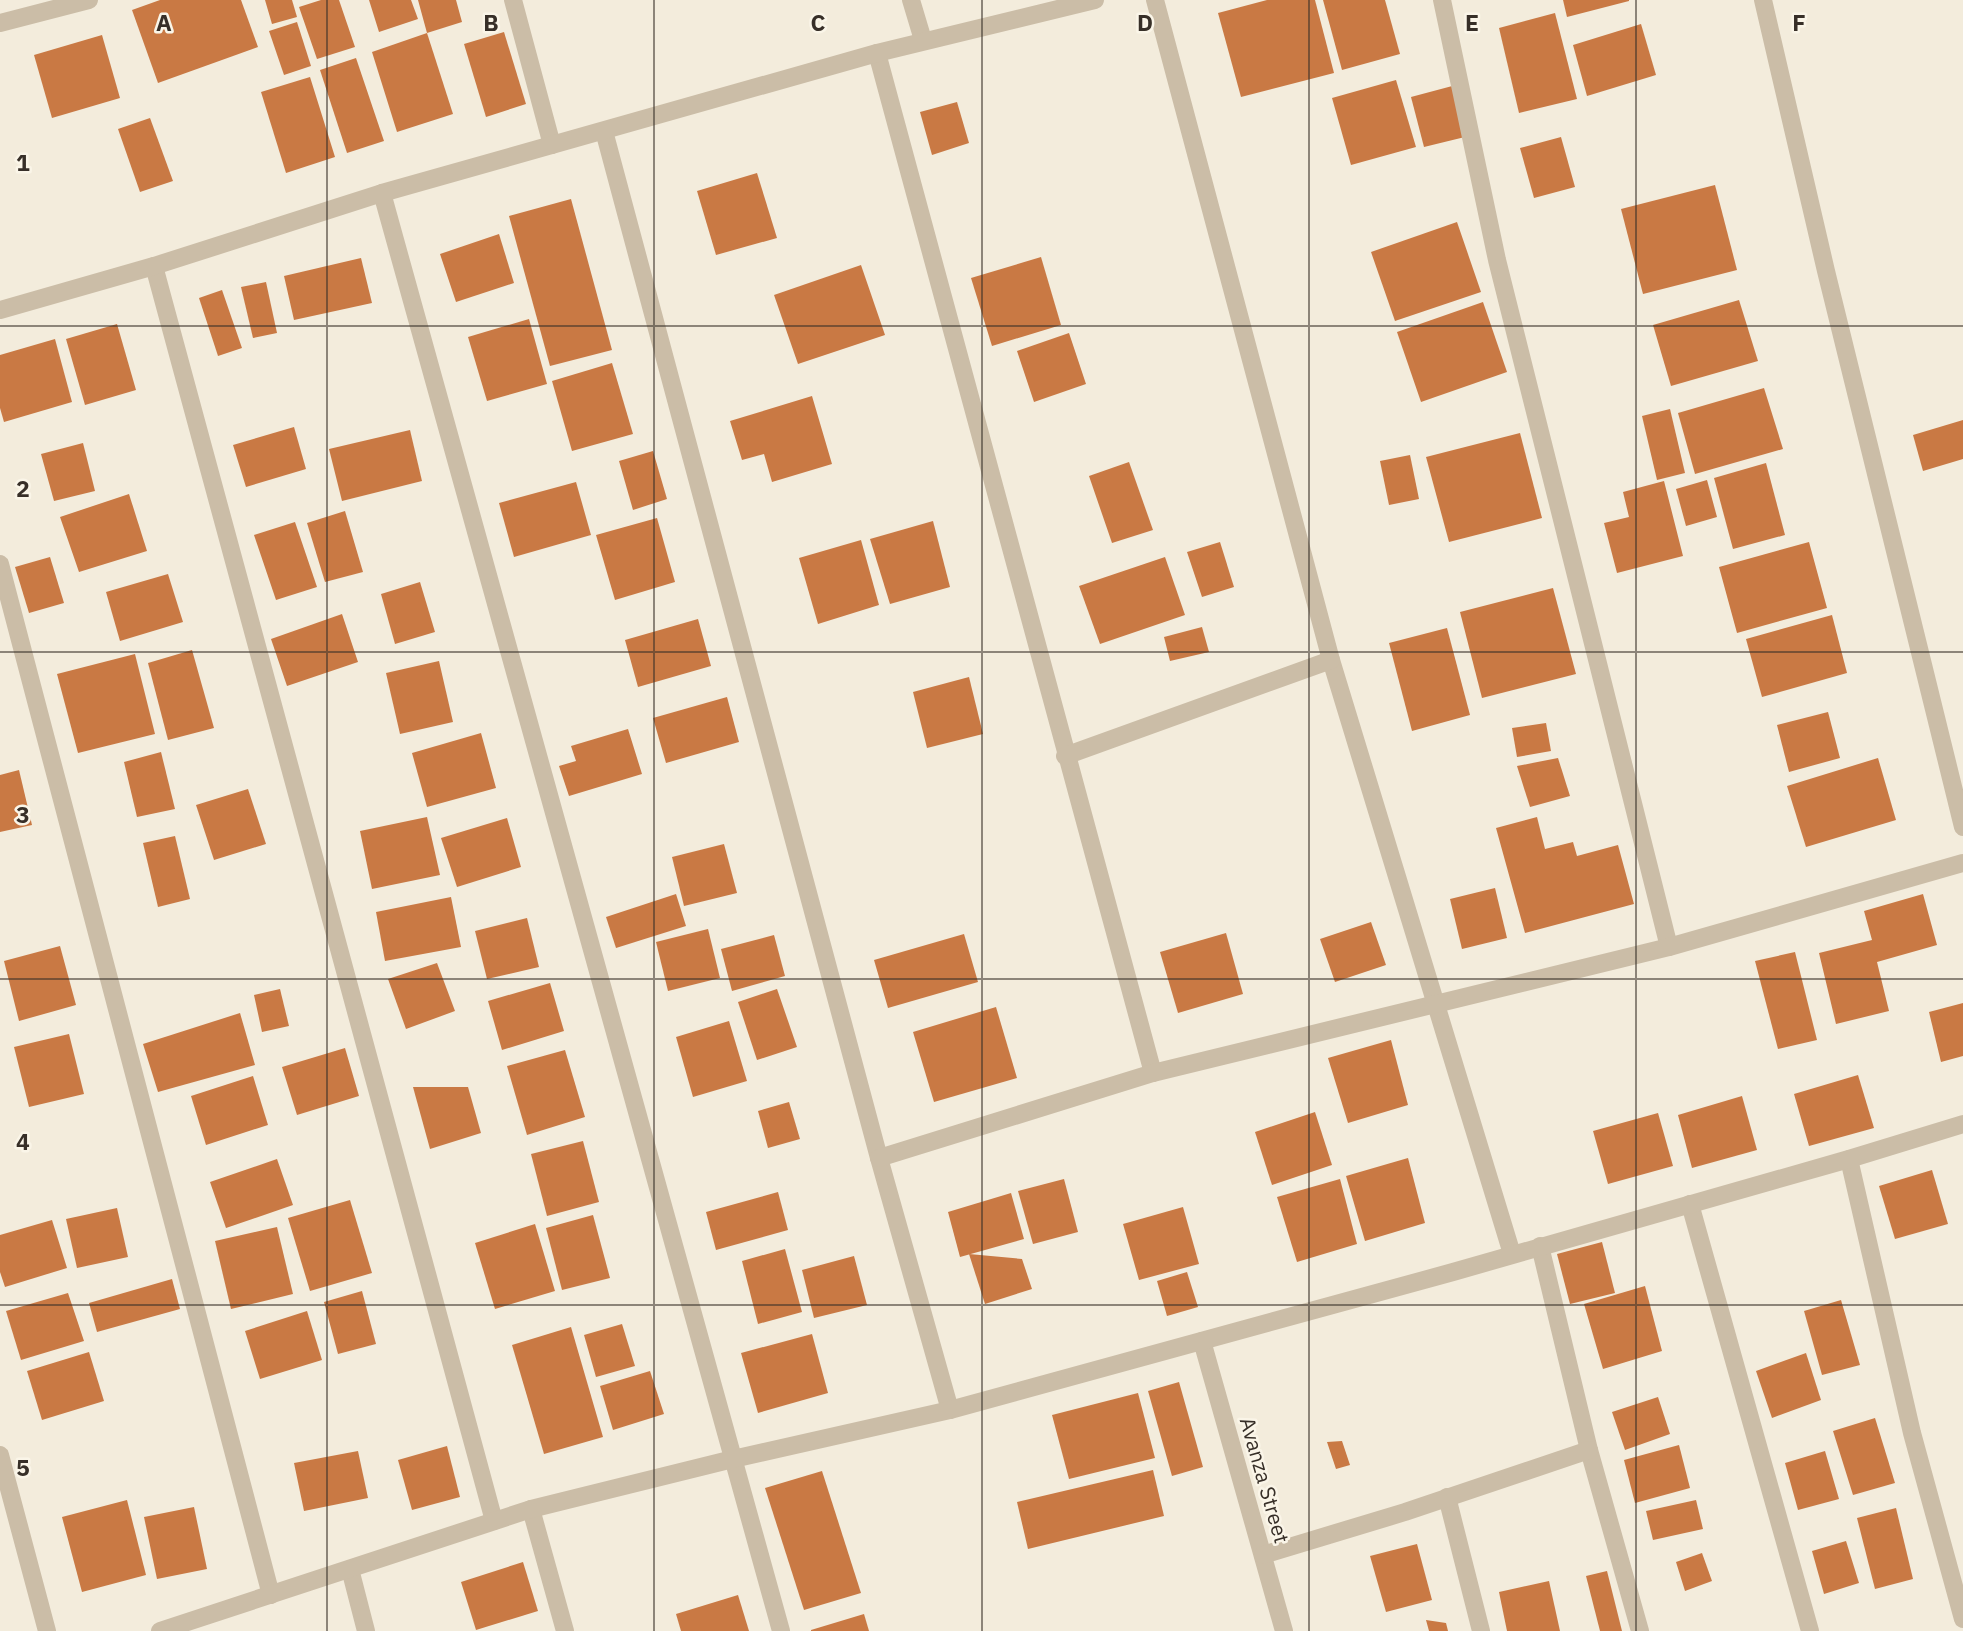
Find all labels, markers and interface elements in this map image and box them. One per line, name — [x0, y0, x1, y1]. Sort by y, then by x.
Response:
text: A — [156, 7, 172, 37]
text: B — [483, 7, 499, 37]
text: C — [811, 7, 826, 37]
text: D — [1137, 7, 1153, 37]
text: E — [1465, 7, 1479, 37]
text: F — [1792, 7, 1806, 37]
text: 1 — [16, 147, 30, 177]
text: 2 — [16, 473, 30, 503]
text: 3 — [16, 799, 30, 829]
text: 4 — [16, 1126, 30, 1156]
street label: Avanza Street — [1234, 1414, 1296, 1546]
text: 5 — [16, 1452, 30, 1482]

